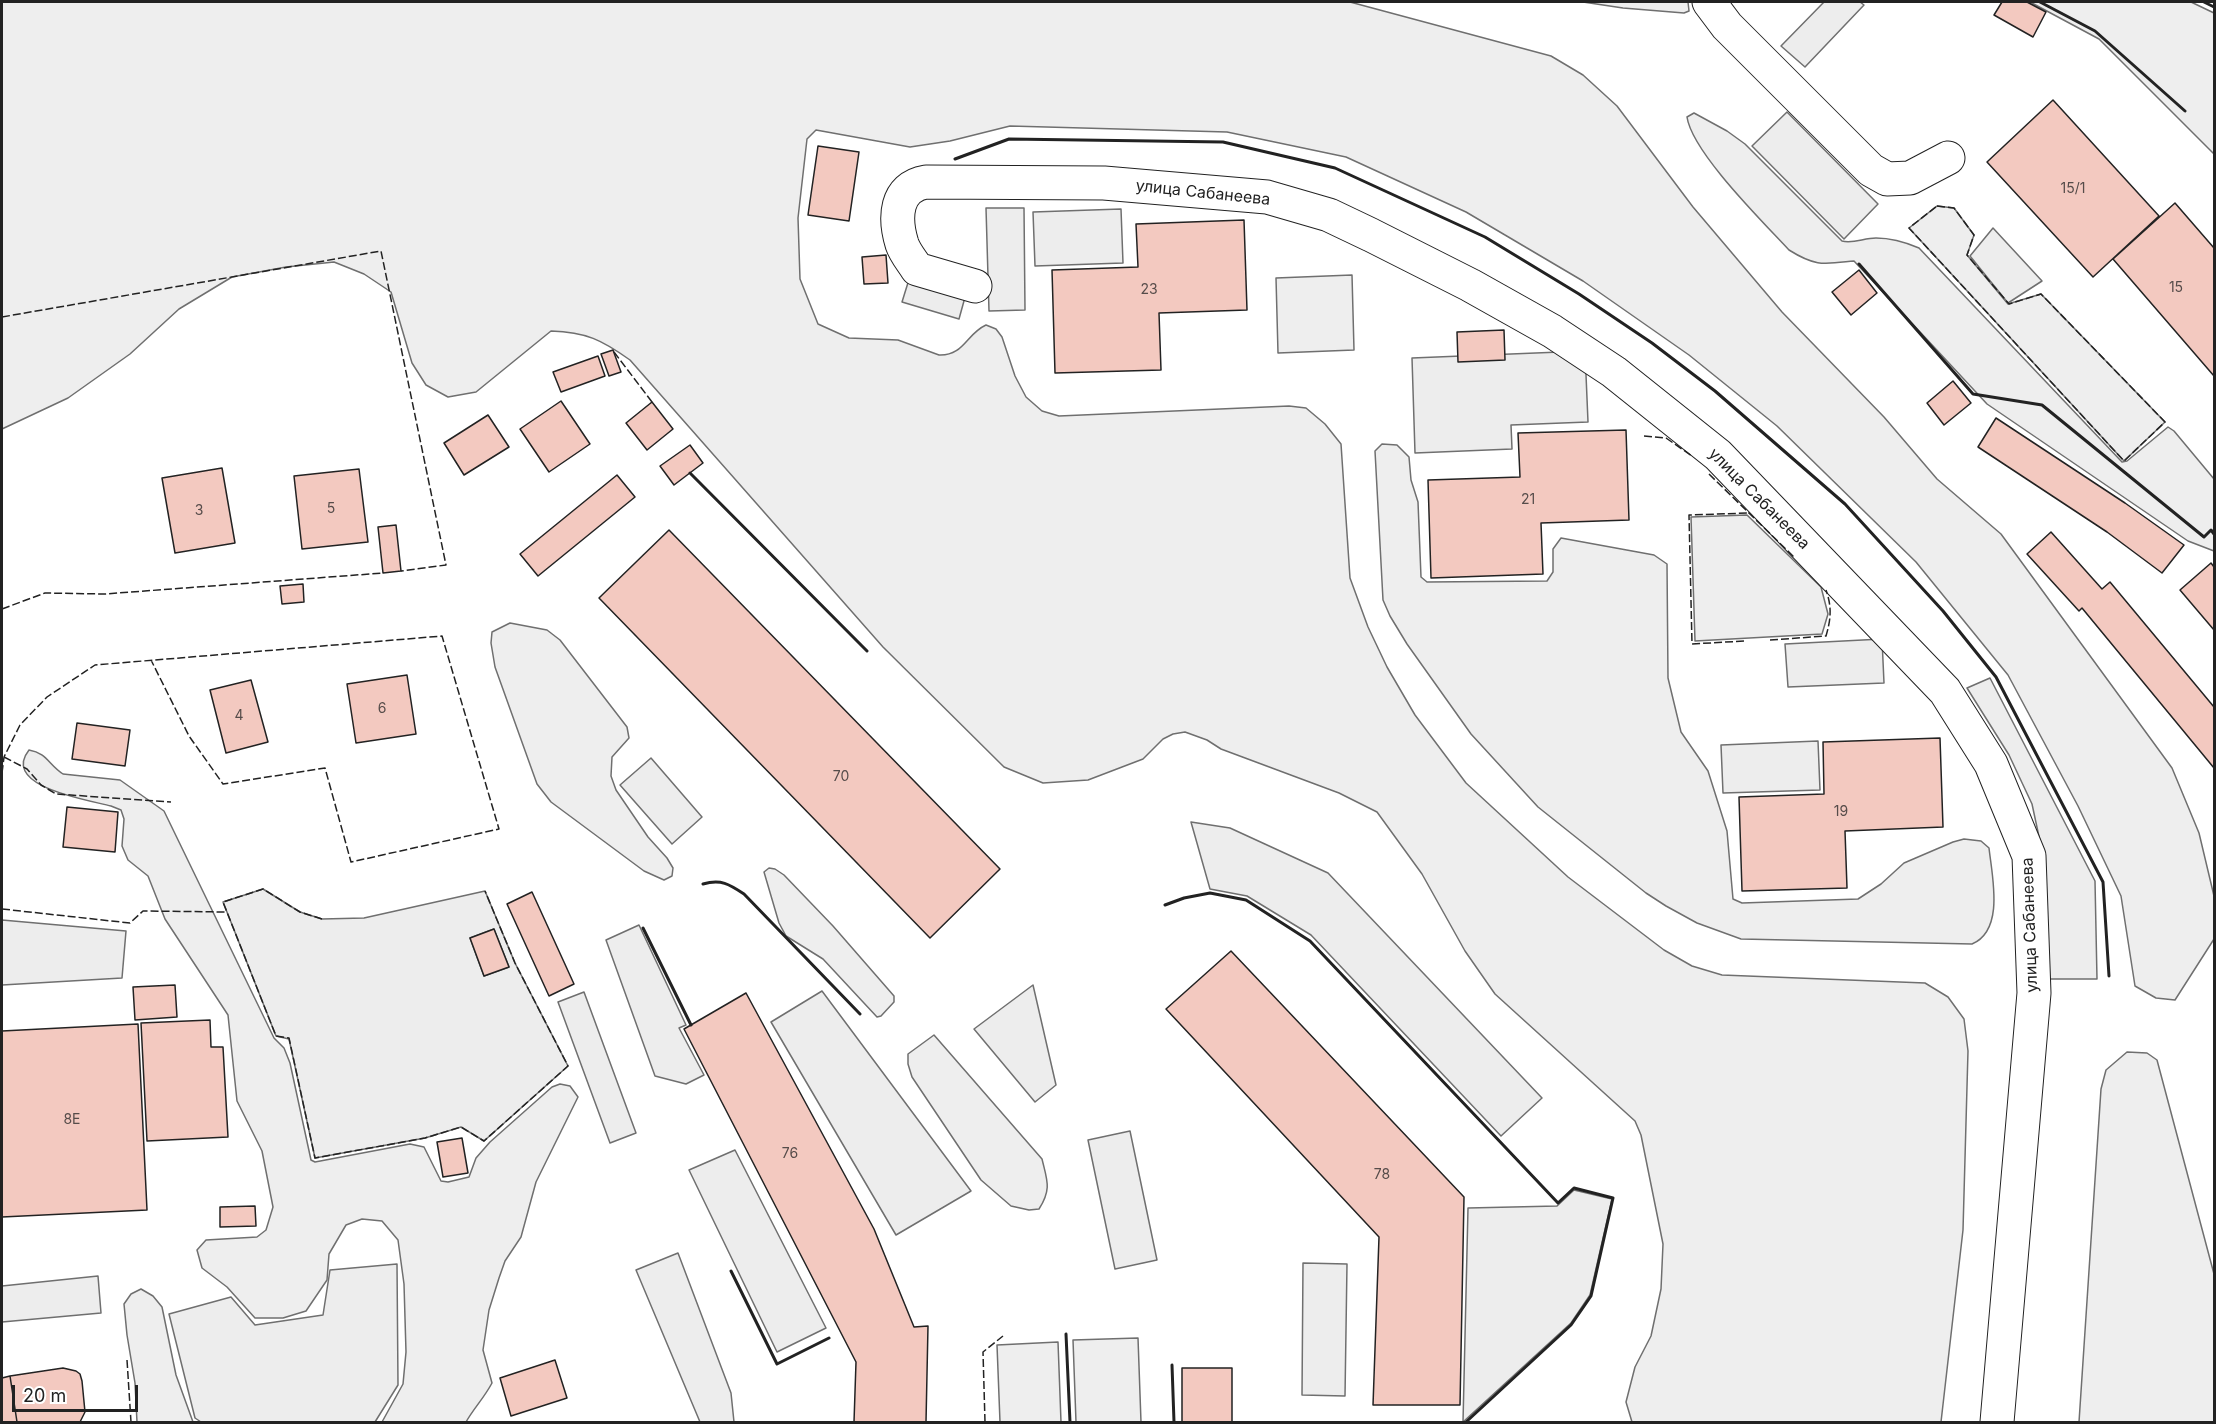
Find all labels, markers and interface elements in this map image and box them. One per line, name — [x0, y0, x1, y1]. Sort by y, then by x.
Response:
street label: улица Сабанеева — [1135, 176, 1271, 210]
house number: 15/1 — [2061, 181, 2085, 197]
house number: 15 — [2169, 280, 2183, 296]
house number: 23 — [1140, 282, 1158, 298]
street label: улица Сабанеева — [1704, 444, 1814, 554]
house number: 21 — [1521, 492, 1535, 508]
house number: 5 — [327, 501, 335, 517]
house number: 3 — [195, 503, 203, 519]
house number: 6 — [378, 701, 386, 717]
house number: 4 — [234, 708, 244, 724]
house number: 70 — [833, 769, 849, 785]
house number: 19 — [1834, 804, 1848, 820]
street label: улица Сабанеева — [2018, 857, 2042, 993]
house number: 8Е — [63, 1112, 81, 1128]
house number: 76 — [782, 1146, 798, 1162]
house number: 78 — [1374, 1167, 1390, 1183]
scale bar — [15, 1373, 141, 1411]
text: 20 m — [23, 1385, 66, 1406]

